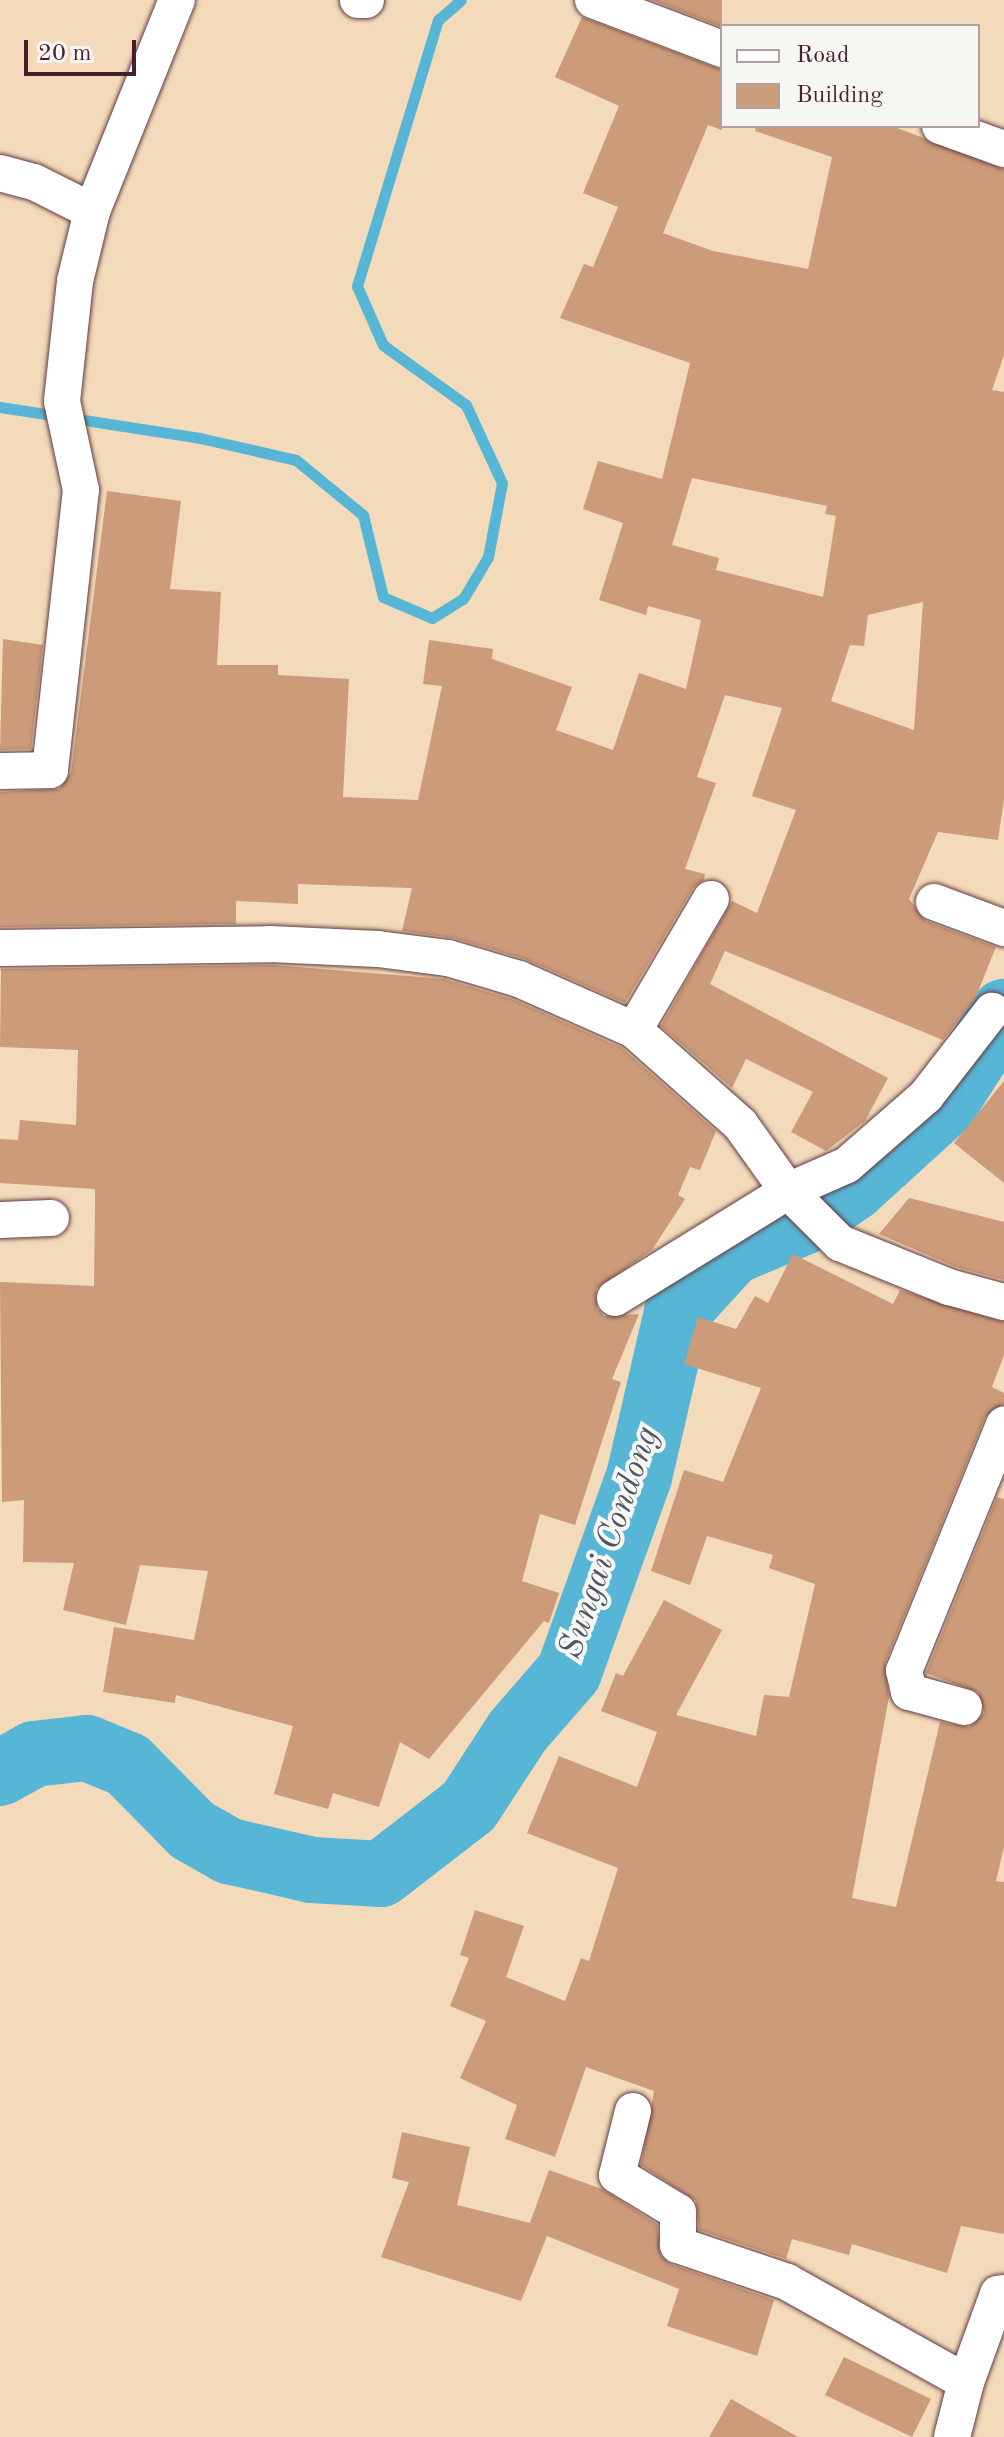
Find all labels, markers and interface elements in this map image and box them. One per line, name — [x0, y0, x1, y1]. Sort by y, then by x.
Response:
scale bar — [28, 24, 140, 74]
legend — [720, 24, 980, 128]
text: 20 m — [38, 42, 92, 66]
text: Road — [796, 44, 849, 68]
text: Building — [796, 84, 883, 108]
water label: Sungai Condong — [551, 1422, 669, 1664]

